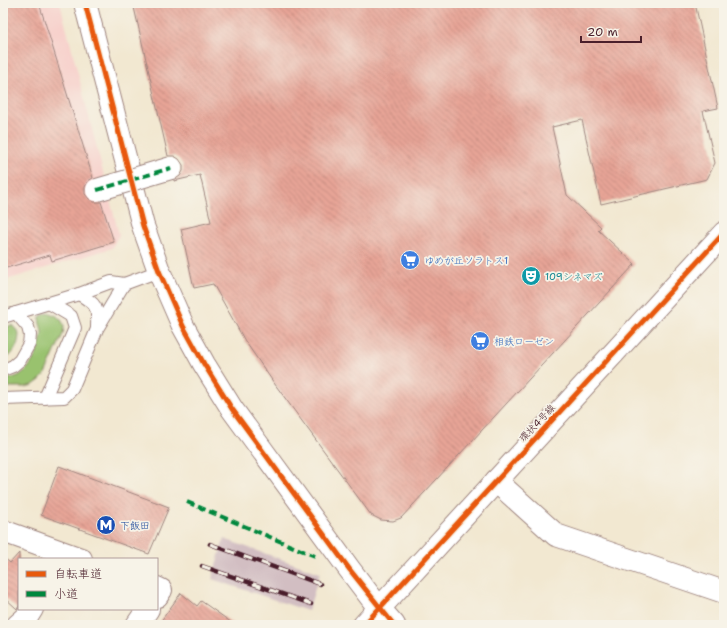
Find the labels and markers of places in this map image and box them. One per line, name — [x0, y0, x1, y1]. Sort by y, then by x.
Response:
supermarket icon: ゆめが丘ソラトス1 — [399, 249, 421, 271]
place label: ゆめが丘ソラトス1 — [424, 254, 508, 267]
theatre icon: 109シネマズ — [520, 265, 542, 287]
place label: 109シネマズ — [545, 270, 603, 283]
supermarket icon: 相鉄ローゼン — [469, 330, 491, 352]
place label: 相鉄ローゼン — [494, 335, 554, 348]
metro station icon: 下飯田 — [95, 514, 117, 536]
place label: 下飯田 — [120, 519, 150, 532]

